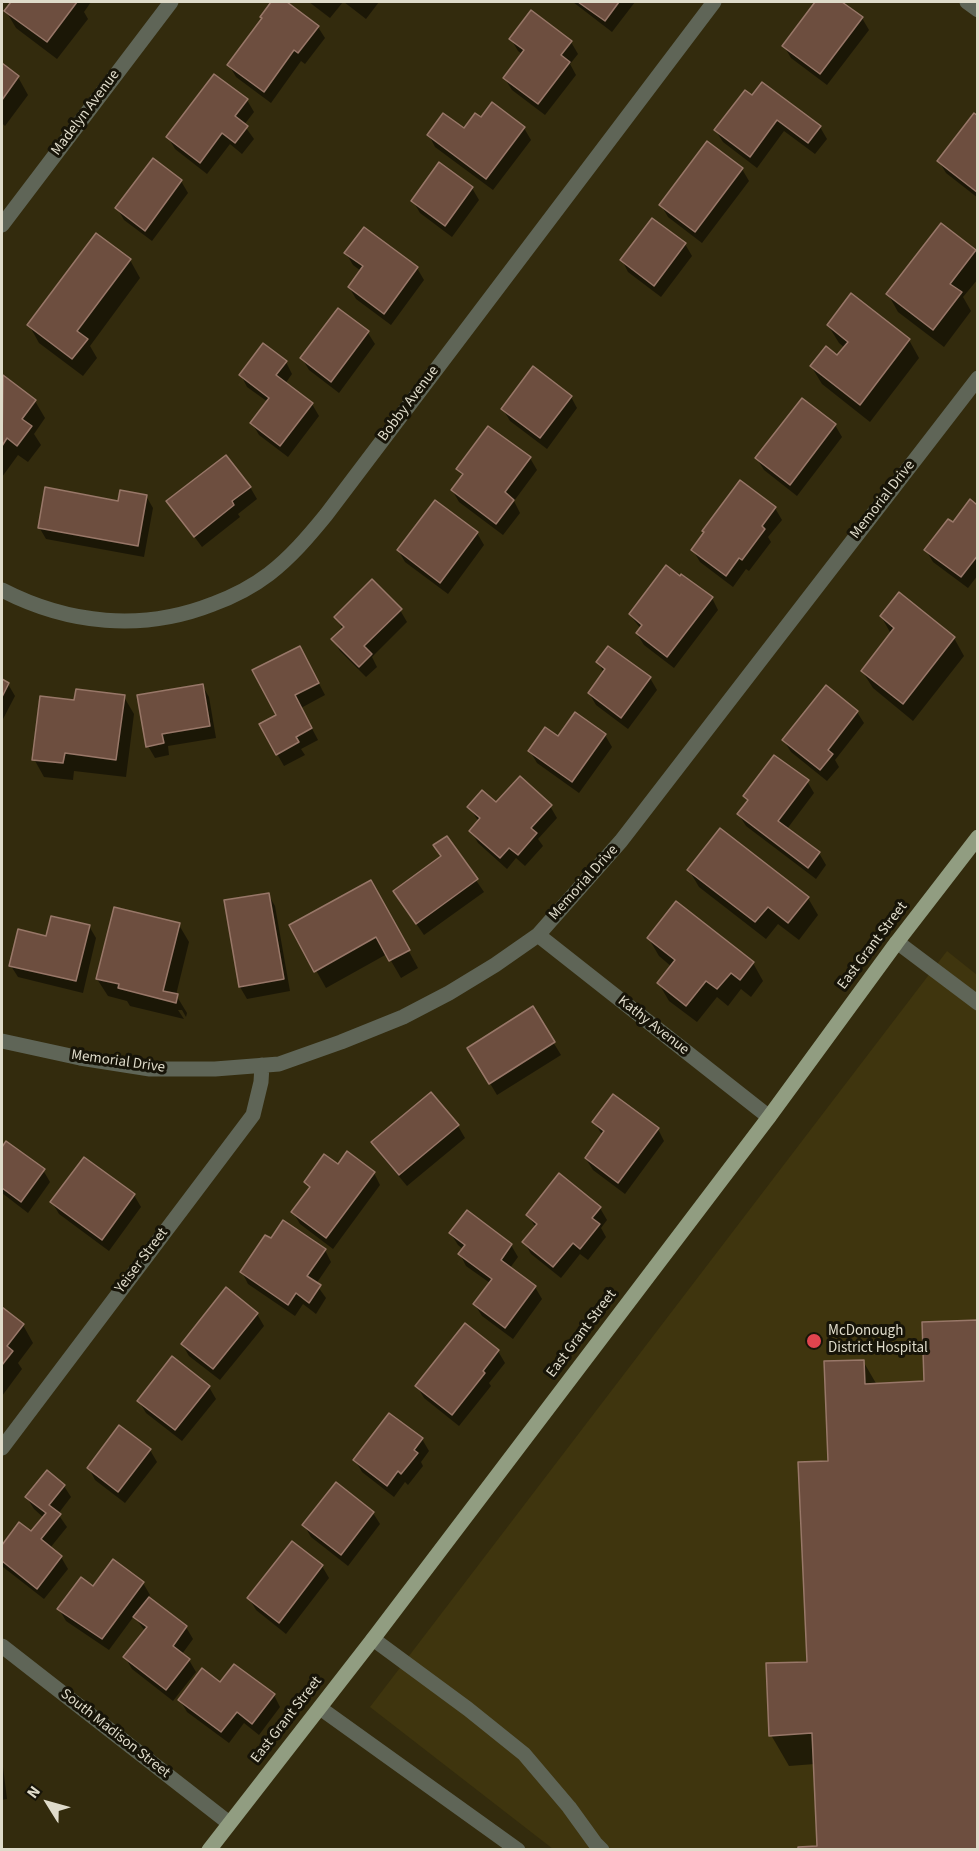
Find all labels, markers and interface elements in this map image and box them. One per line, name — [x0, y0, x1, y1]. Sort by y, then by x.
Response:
street label: Madelyn Avenue — [48, 67, 124, 159]
street label: Bobby Avenue — [375, 363, 443, 445]
street label: Memorial Drive — [847, 457, 919, 543]
street label: Memorial Drive — [546, 842, 622, 924]
street label: East Grant Street — [834, 899, 912, 993]
street label: Kathy Avenue — [614, 993, 692, 1059]
street label: Memorial Drive — [70, 1046, 166, 1078]
street label: Yeiser Street — [112, 1225, 172, 1297]
street label: East Grant Street — [543, 1287, 621, 1381]
place label: McDonough District Hospital — [828, 1323, 928, 1358]
marker: McDonough District Hospital — [805, 1332, 823, 1350]
street label: East Grant Street — [248, 1673, 326, 1767]
street label: South Madison Street — [57, 1686, 173, 1782]
north arrow — [18, 1773, 78, 1833]
text: N — [22, 1781, 46, 1803]

